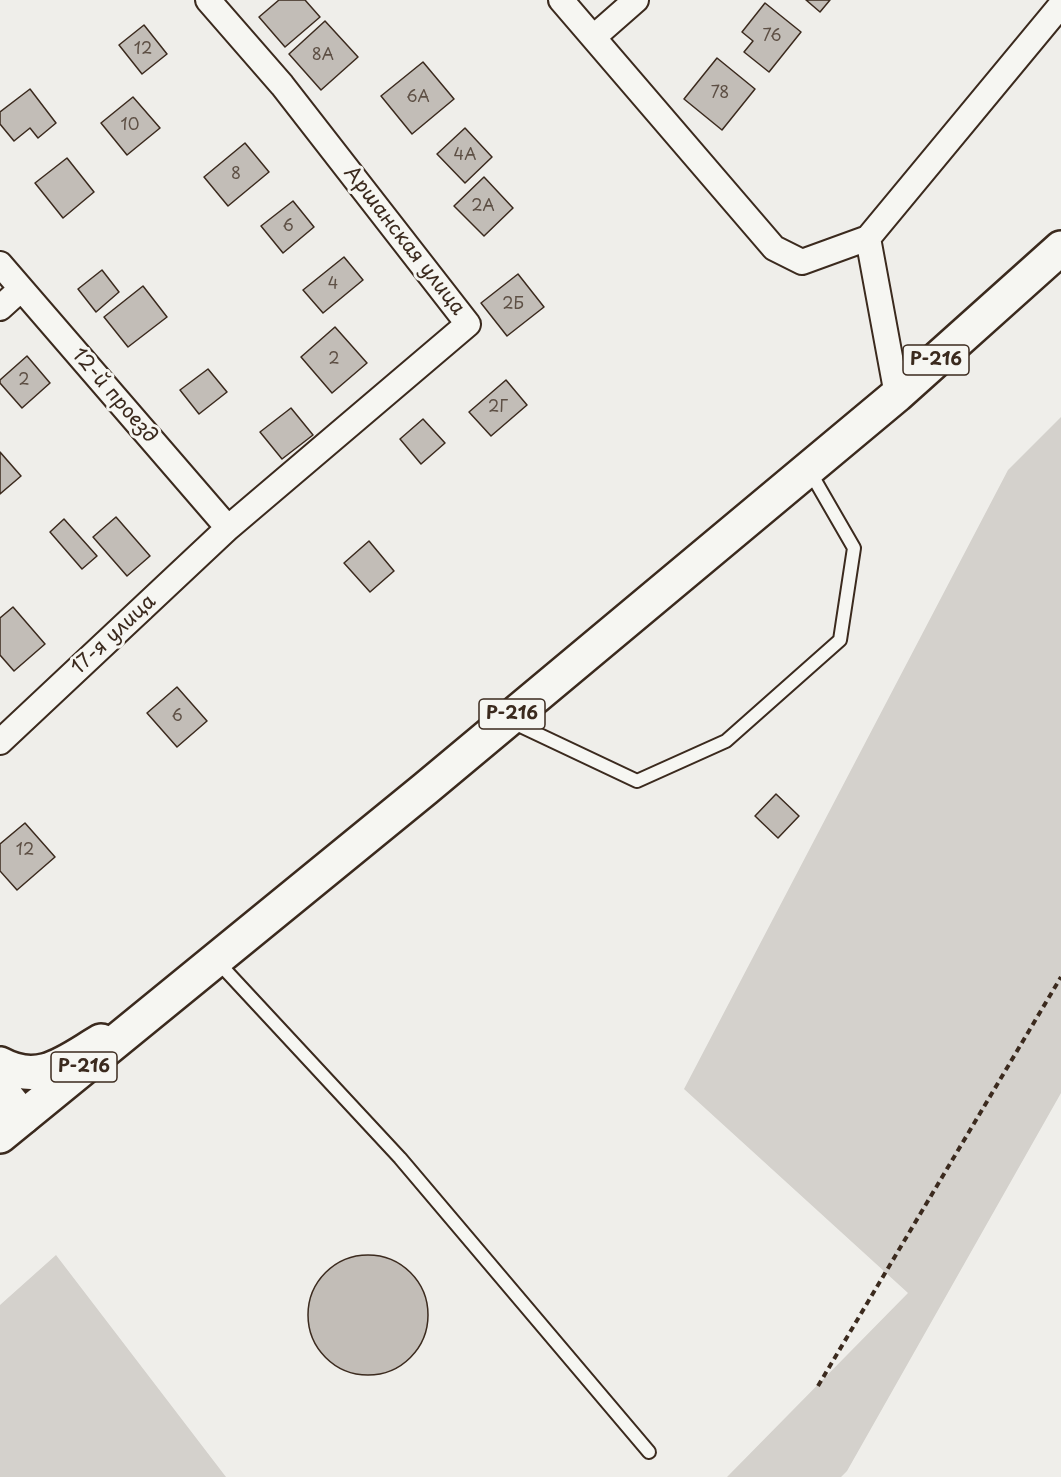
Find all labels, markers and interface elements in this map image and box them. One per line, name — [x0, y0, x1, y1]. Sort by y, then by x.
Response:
house number: 76 — [762, 27, 782, 47]
house number: 12 — [134, 40, 152, 60]
house number: 8А — [312, 46, 334, 66]
house number: 78 — [711, 84, 729, 104]
house number: 6А — [406, 88, 430, 108]
house number: 10 — [121, 116, 139, 136]
house number: 4А — [454, 146, 476, 166]
street label: Аршанская улица — [338, 162, 470, 320]
house number: 8 — [231, 165, 241, 185]
house number: 2А — [471, 197, 495, 217]
house number: 6 — [282, 217, 294, 237]
house number: 4 — [328, 275, 338, 295]
house number: 2Б — [502, 295, 524, 315]
street label: 12-й проезд — [66, 344, 162, 448]
road number: Р-216 — [903, 345, 969, 375]
house number: 2 — [328, 350, 340, 370]
house number: 2 — [18, 371, 30, 391]
house number: 2Г — [488, 398, 508, 418]
street label: 17-я улица — [67, 590, 161, 680]
road number: Р-216 — [479, 699, 545, 729]
house number: 6 — [171, 707, 183, 727]
house number: 12 — [16, 841, 34, 861]
road number: Р-216 — [51, 1052, 117, 1082]

